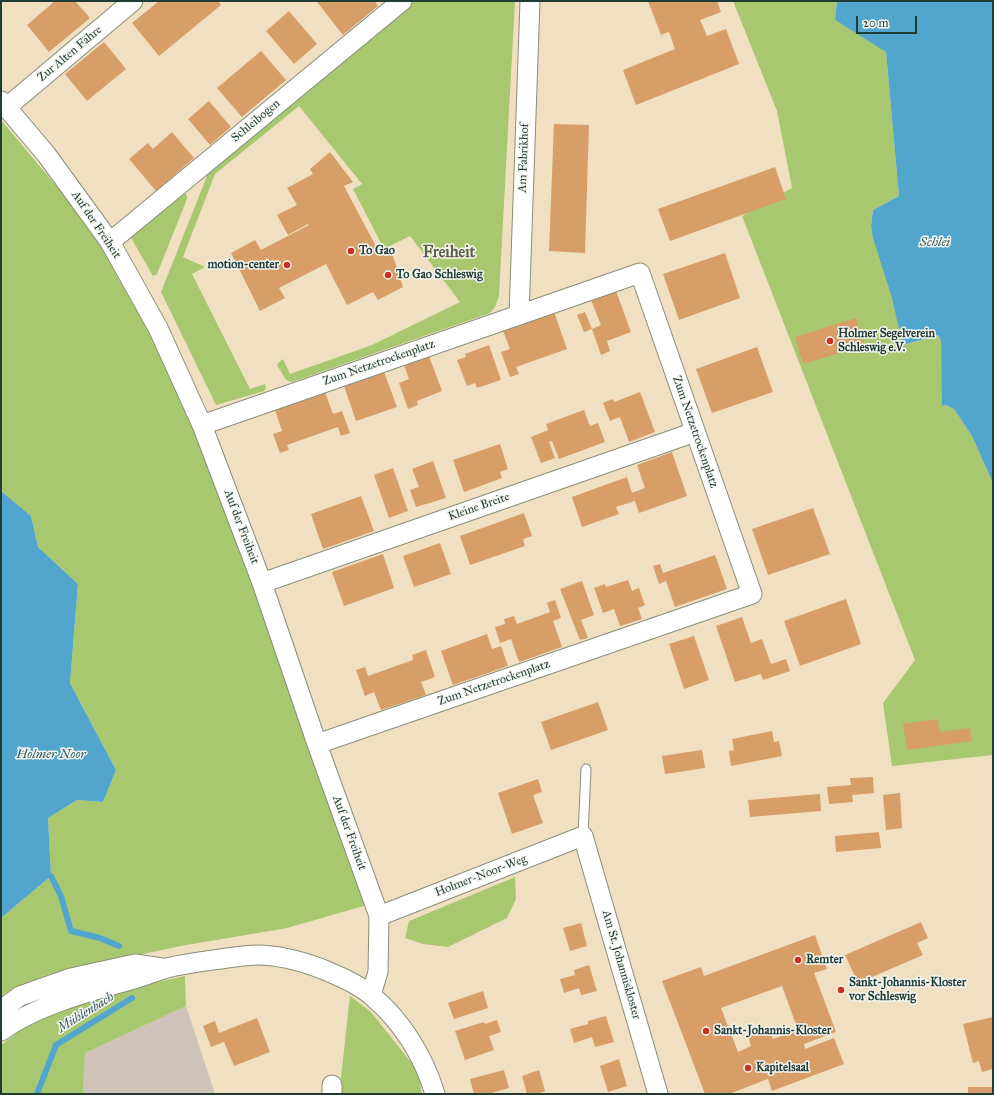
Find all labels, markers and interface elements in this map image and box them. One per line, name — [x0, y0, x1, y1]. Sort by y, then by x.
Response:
scale bar — [858, 8, 919, 34]
text: 20 m — [863, 16, 889, 30]
street label: Zur Alten Fähre — [35, 23, 105, 85]
street label: Schleibogen — [229, 96, 283, 146]
street label: Am Fabrikhof — [516, 123, 532, 193]
street label: Auf der Freiheit — [68, 188, 124, 262]
water label: Schlei — [920, 235, 950, 251]
district label: Freiheit — [423, 243, 475, 263]
place label: To Gao — [359, 244, 395, 258]
marker: To Gao — [346, 246, 356, 256]
place label: motion-center — [208, 258, 279, 272]
marker: motion-center — [282, 260, 292, 270]
place label: To Gao Schleswig — [396, 268, 482, 282]
marker: To Gao Schleswig — [383, 270, 393, 280]
place label: Holmer Segelverein Schleswig e.V. — [838, 327, 935, 355]
marker: Holmer Segelverein Schleswig e.V. — [825, 336, 835, 346]
street label: Zum Netzetrockenplatz — [321, 337, 437, 389]
street label: Zum Netzetrockenplatz — [669, 374, 721, 490]
street label: Auf der Freiheit — [220, 488, 262, 566]
street label: Kleine Breite — [446, 490, 512, 524]
street label: Zum Netzetrockenplatz — [436, 657, 552, 709]
water label: Holmer Noor — [16, 747, 86, 763]
street label: Auf der Freiheit — [329, 794, 369, 872]
street label: Holmer-Noor-Weg — [433, 852, 529, 900]
street label: Am St. Johanniskloster — [598, 909, 644, 1021]
place label: Remter — [806, 953, 843, 967]
marker: Remter — [793, 955, 803, 965]
place label: Sankt-Johannis-Kloster vor Schleswig — [849, 976, 966, 1004]
marker: Sankt-Johannis-Kloster vor Schleswig — [836, 985, 846, 995]
water label: Mühlenbach — [55, 990, 117, 1036]
place label: Sankt-Johannis-Kloster — [714, 1024, 831, 1038]
marker: Sankt-Johannis-Kloster — [701, 1026, 711, 1036]
place label: Kapitelsaal — [756, 1061, 809, 1075]
marker: Kapitelsaal — [743, 1063, 753, 1073]

